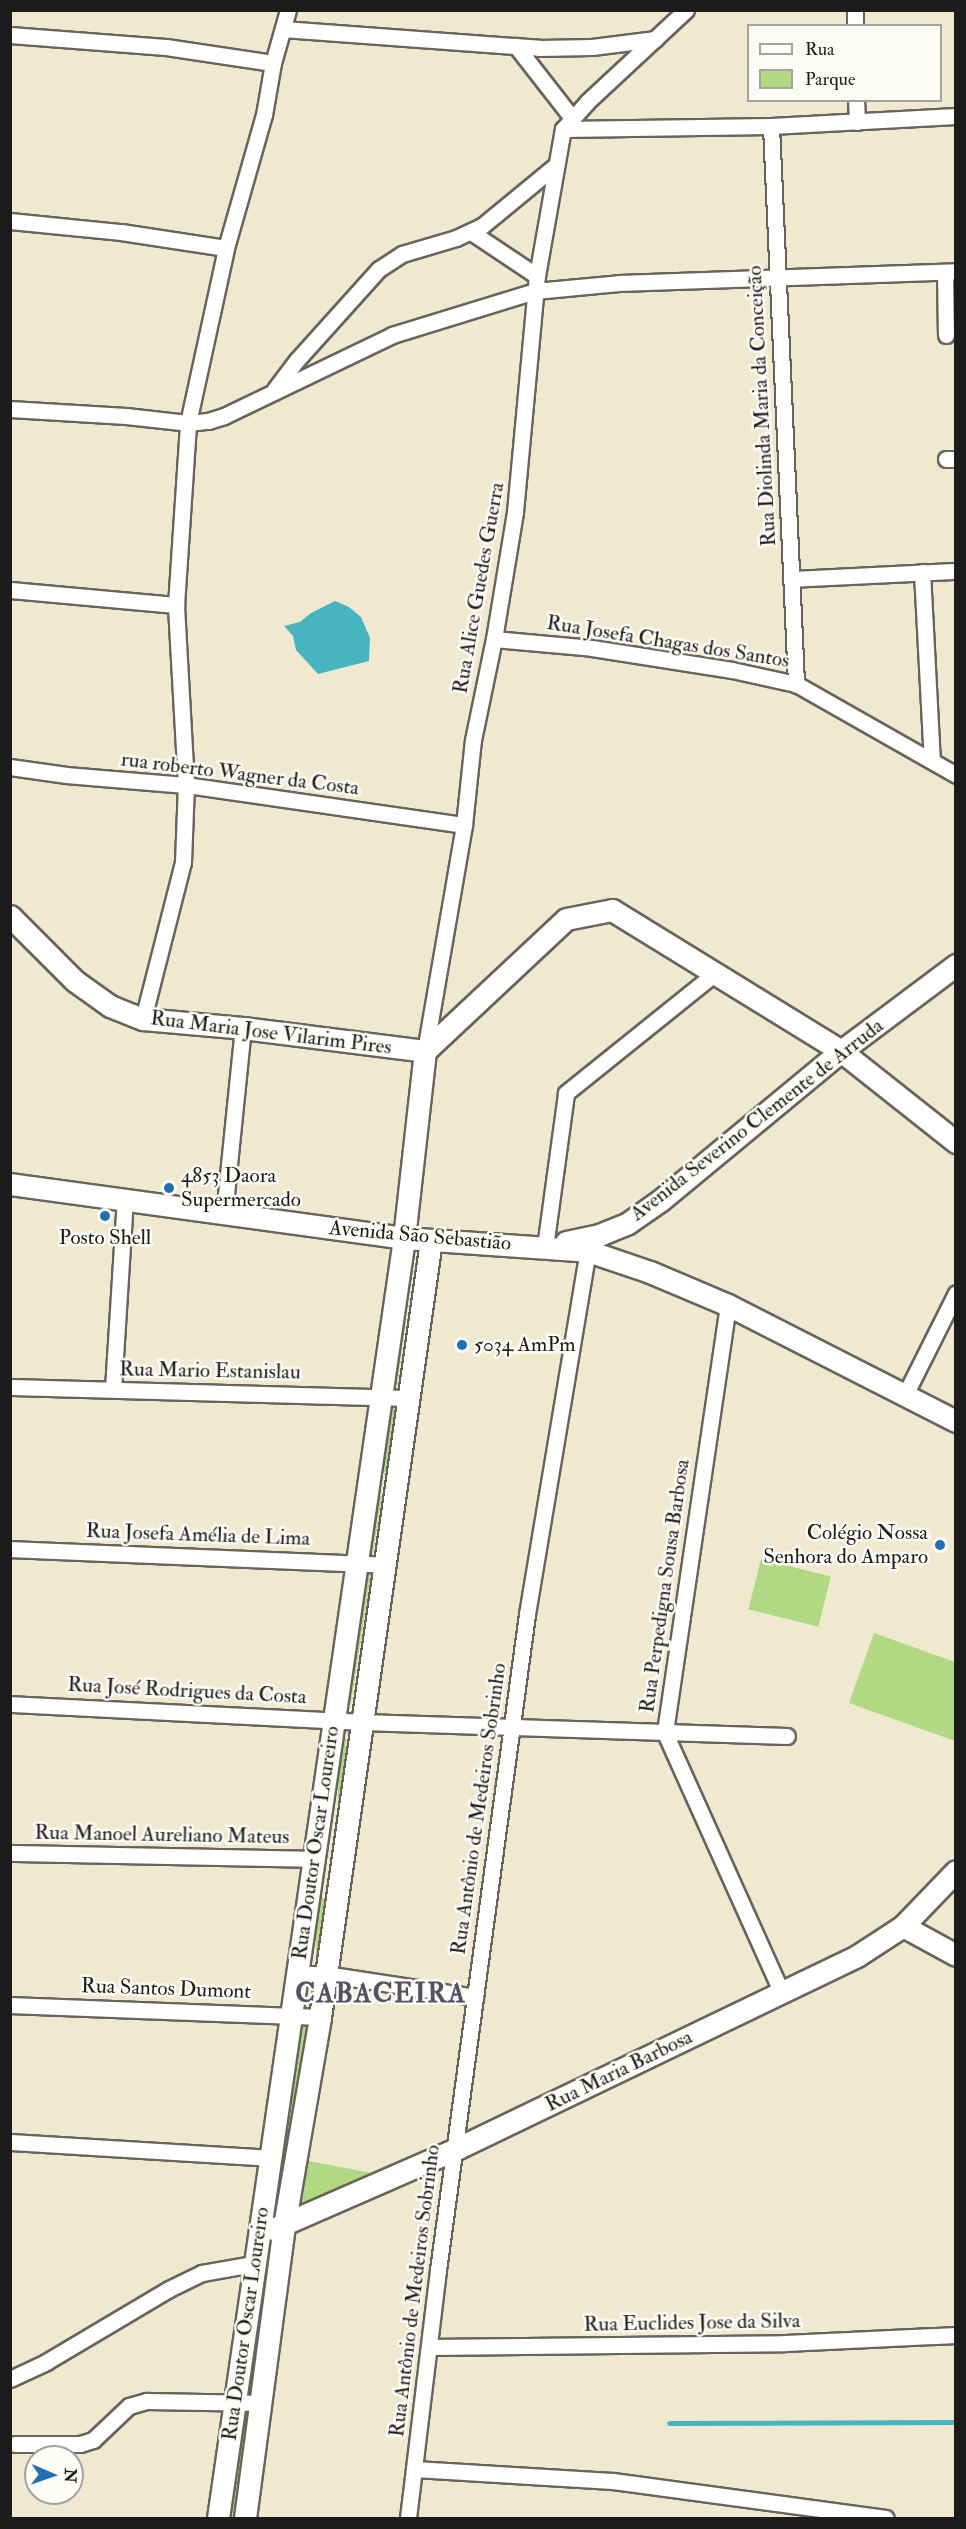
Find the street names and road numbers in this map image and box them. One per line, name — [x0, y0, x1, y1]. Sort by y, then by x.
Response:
street label: Rua Diolinda Maria da Conceição — [742, 265, 782, 547]
street label: Rua Alice Guedes Guerra — [448, 480, 510, 696]
street label: Rua Josefa Chagas dos Santos — [545, 610, 791, 674]
street label: rua roberto Wagner da Costa — [120, 747, 360, 801]
street label: Rua Maria Jose Vilarim Pires — [149, 1006, 393, 1060]
street label: Avenida Severino Clemente de Arruda — [625, 1013, 889, 1227]
street label: Avenida São Sebastião — [328, 1215, 512, 1257]
street label: Rua Mario Estanislau — [119, 1357, 301, 1385]
street label: Rua Perpedigna Sousa Barbosa — [635, 1458, 695, 1714]
street label: Rua Josefa Amélia de Lima — [85, 1518, 311, 1552]
street label: Rua Antônio de Medeiros Sobrinho — [446, 1662, 512, 1956]
street label: Rua José Rodrigues da Costa — [67, 1672, 307, 1710]
street label: Rua Doutor Oscar Loureiro — [287, 1725, 345, 1961]
street label: Rua Manoel Aureliano Mateus — [34, 1820, 290, 1850]
street label: Rua Santos Dumont — [81, 1973, 251, 2005]
street label: Rua Maria Barbosa — [541, 2024, 697, 2118]
street label: Rua Antônio de Medeiros Sobrinho — [385, 2143, 445, 2439]
street label: Rua Doutor Oscar Loureiro — [217, 2206, 275, 2442]
street label: Rua Euclides Jose da Silva — [583, 2309, 801, 2337]

